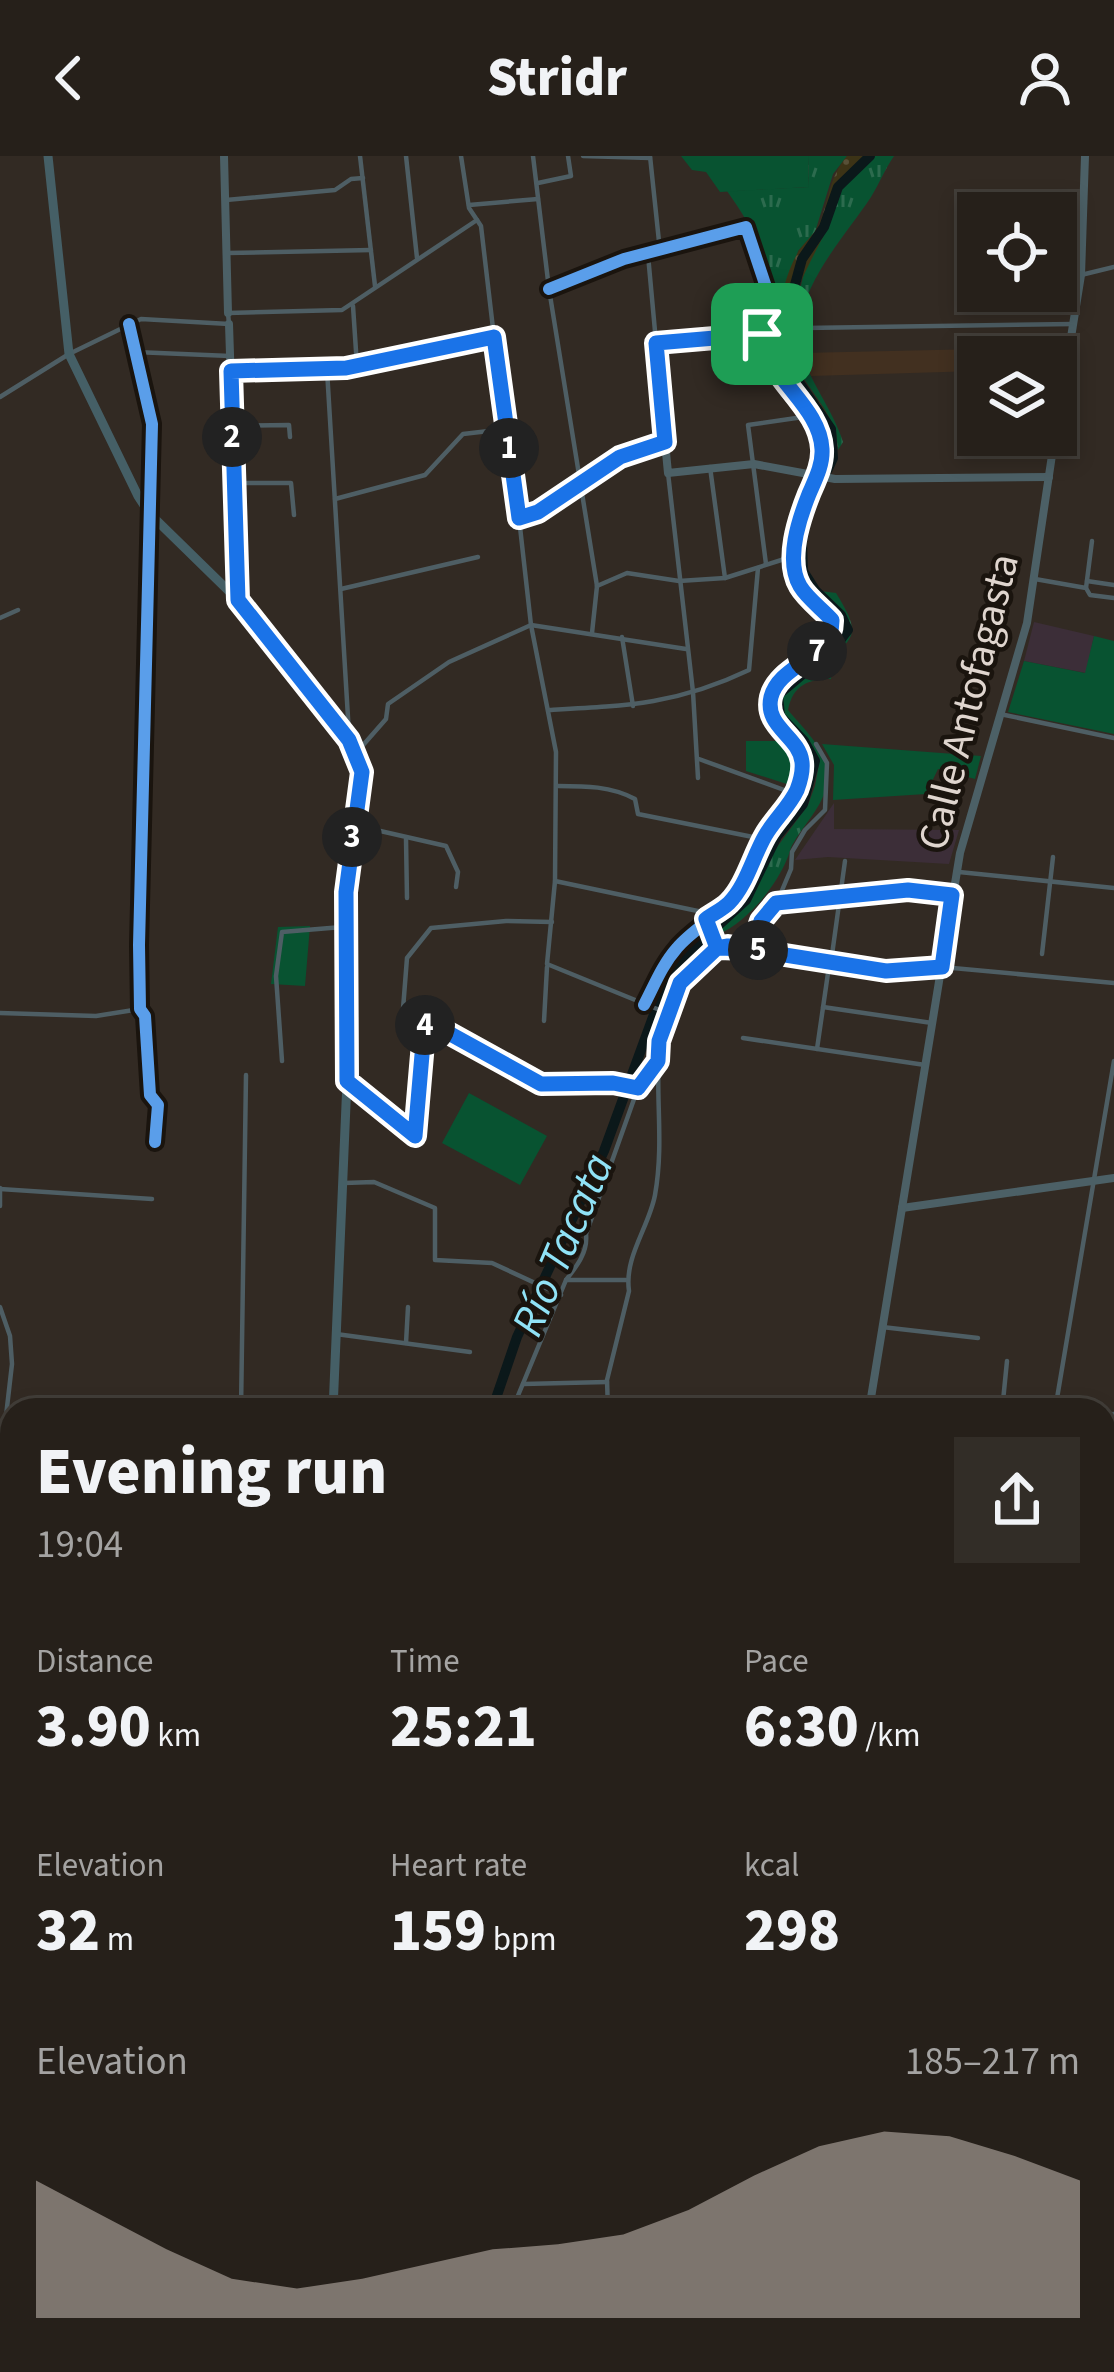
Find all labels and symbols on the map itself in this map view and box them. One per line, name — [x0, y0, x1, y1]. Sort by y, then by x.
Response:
pin — [711, 283, 813, 385]
pin: 2 — [202, 407, 262, 467]
pin: 1 — [479, 418, 539, 478]
street label: Calle Antofagasta — [903, 548, 1035, 856]
pin: 7 — [787, 621, 847, 681]
pin: 3 — [322, 807, 382, 867]
pin: 5 — [728, 920, 788, 980]
pin: 4 — [395, 995, 455, 1055]
water label: Río Tacata — [496, 1144, 630, 1346]

